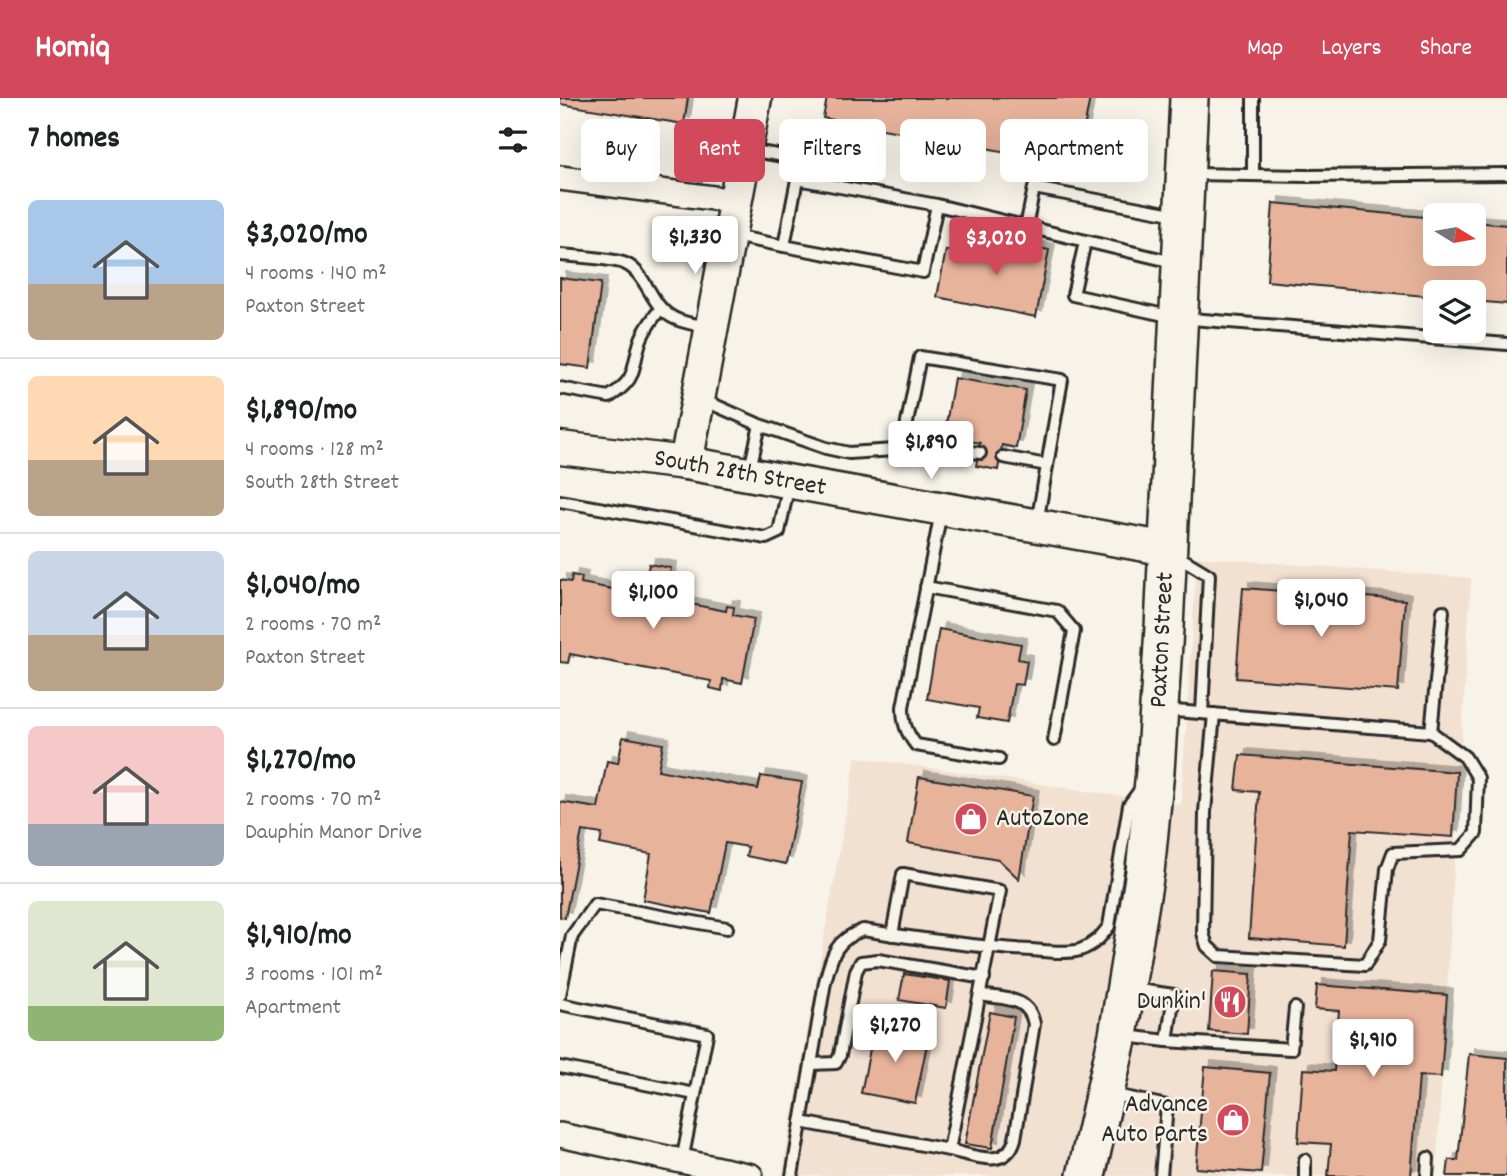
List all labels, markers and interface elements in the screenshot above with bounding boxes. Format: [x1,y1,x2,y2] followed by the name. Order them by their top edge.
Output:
[35,26,110,73] text: Homiq
[1247,32,1283,66] text: Map
[1321,32,1382,66] text: Layers
[1420,32,1472,66] text: Share
[28,119,120,162] text: 7 homes
[581,119,660,182] chip: Buy
[674,119,765,182] chip: Rent
[779,119,886,182] chip: Filters
[900,119,986,182] chip: New
[1000,119,1148,182] chip: Apartment
[494,121,532,159] icon: filters
[1423,203,1486,266] north arrow
[1423,203,1486,343] map controls
[245,215,368,258] text: $3,020/mo
[638,216,752,276] pin: $1,330
[939,218,1053,277] pin: $3,020
[668,222,722,255] text: $1,330
[965,223,1027,256] text: $3,020
[84,228,168,312] icon: home
[245,258,387,291] text: 4 rooms · 140 m²
[1423,280,1486,343] button: layers
[245,291,365,324] text: Paxton Street
[245,391,357,434] text: $1,890/mo
[84,404,168,488] icon: home
[874,422,988,481] pin: $1,890
[904,427,958,460] text: $1,890
[245,434,384,467] text: 4 rooms · 128 m²
[651,441,829,507] street label: South 28th Street
[245,467,399,500] text: South 28th Street
[245,566,360,609] text: $1,040/mo
[1141,571,1185,709] street label: Paxton Street
[596,572,710,631] pin: $1,100
[627,577,679,610] text: $1,100
[84,579,168,663] icon: home
[1264,580,1378,639] pin: $1,040
[1293,585,1349,618] text: $1,040
[245,609,381,642] text: 2 rooms · 70 m²
[245,642,365,675] text: Paxton Street
[245,741,356,784] text: $1,270/mo
[84,754,168,838] icon: home
[245,784,381,817] text: 2 rooms · 70 m²
[952,800,990,838] shop icon: AutoZone
[996,801,1089,838] place label: AutoZone
[245,817,422,850] text: Dauphin Manor Drive
[245,916,352,959] text: $1,910/mo
[84,929,168,1013] icon: home
[245,959,383,992] text: 3 rooms · 101 m²
[1211,983,1249,1021] restaurant icon: Dunkin'
[1137,984,1206,1021] place label: Dunkin'
[245,992,341,1025] text: Apartment
[838,1004,952,1064] pin: $1,270
[869,1010,921,1043] text: $1,270
[1316,1020,1430,1079] pin: $1,910
[1348,1025,1398,1058] text: $1,910
[1101,1087,1208,1154] place label: Advance Auto Parts
[1214,1101,1252,1139] shop icon: Advance Auto Parts

